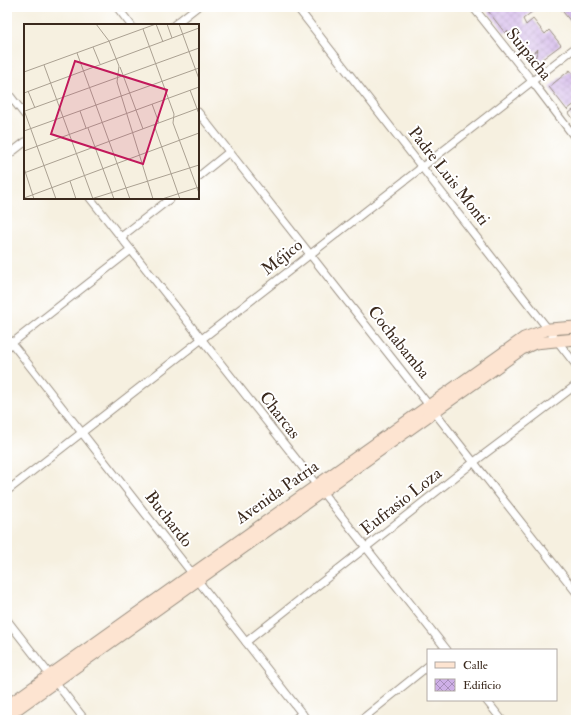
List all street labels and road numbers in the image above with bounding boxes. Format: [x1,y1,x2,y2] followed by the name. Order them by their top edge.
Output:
[501,24,557,86] street label: Suipacha
[404,122,494,230] street label: Padre Luis Monti
[257,234,307,280] street label: Méjico
[363,302,435,383] street label: Cochabamba
[255,387,305,443] street label: Charcas
[231,455,323,529] street label: Avenida Patria
[356,462,447,539] street label: Eufrasio Loza
[141,487,197,551] street label: Buchardo

